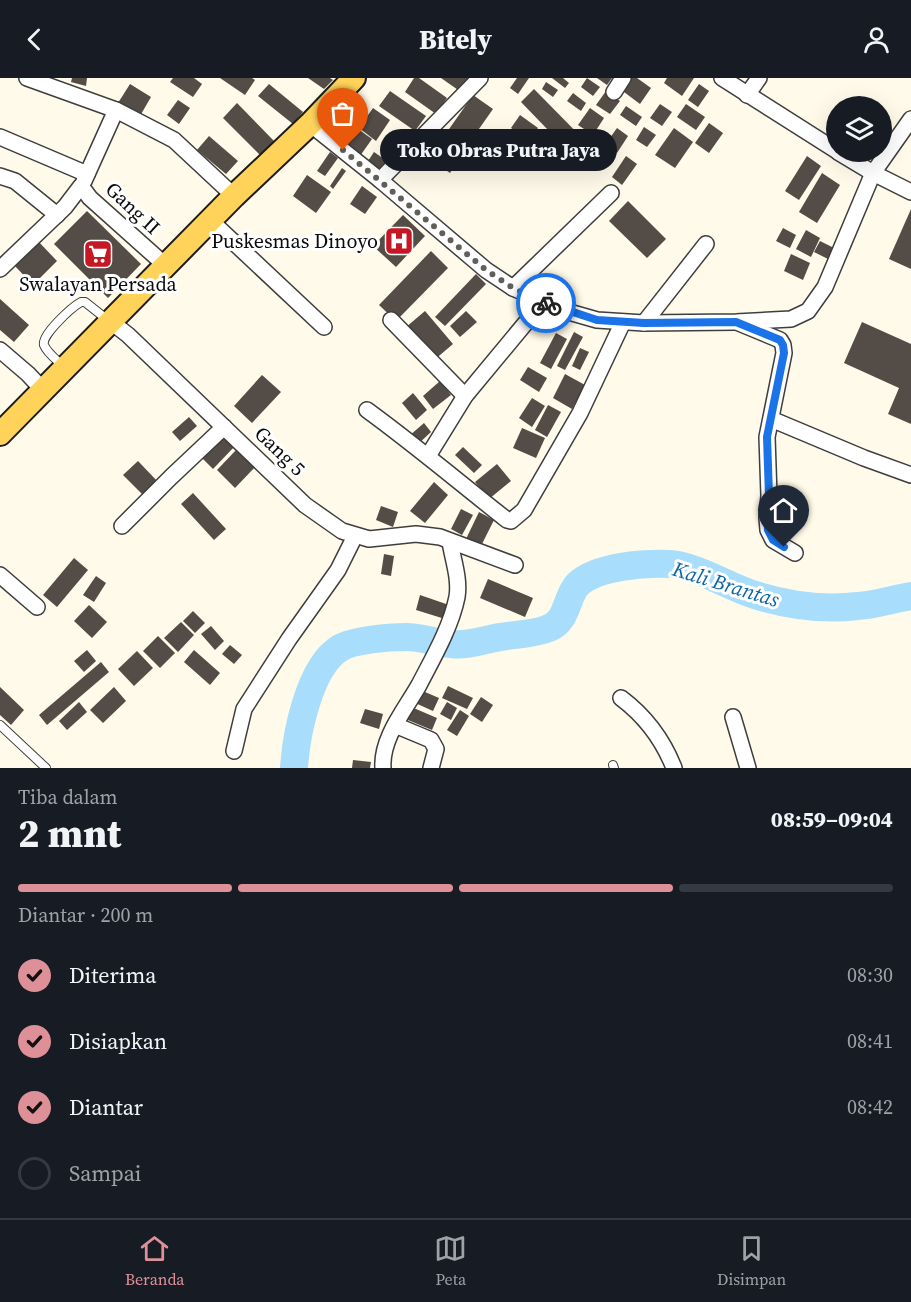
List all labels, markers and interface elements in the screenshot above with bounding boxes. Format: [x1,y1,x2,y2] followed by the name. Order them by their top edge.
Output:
[419,21,492,58] text: Bitely
[18,23,51,56] icon: back
[860,23,893,56] icon: person
[317,88,368,150] pin
[826,96,892,162] map controls
[826,96,892,162] button: layers
[326,97,359,130] icon: bag
[379,129,616,171] callout: Toko Obras Putra Jaya
[397,136,600,164] text: Toko Obras Putra Jaya
[99,175,167,241] street label: Gang II
[383,225,415,257] hospital icon: Puskesmas Dinoyo
[211,227,378,255] place label: Puskesmas Dinoyo
[82,238,114,270] supermarket icon: Swalayan Persada
[19,270,178,298] place label: Swalayan Persada
[516,273,576,333] courier
[530,287,563,320] icon: bike
[248,420,312,482] street label: Gang 5
[758,485,809,547] pin
[767,494,800,527] icon: home
[668,554,783,614] water label: Kali Brantas
[18,783,118,811] text: Tiba dalam
[771,804,893,834] text: 08:59–09:04
[18,807,121,860] text: 2 mnt
[18,901,153,929] text: Diantar · 200 m
[18,959,51,992] icon: check
[69,960,156,990] text: Diterima
[847,961,893,989] text: 08:30
[18,1025,51,1058] icon: check
[69,1026,167,1056] text: Disiapkan
[847,1027,893,1055] text: 08:41
[18,1091,51,1124] icon: check
[69,1092,143,1122] text: Diantar
[847,1093,893,1121] text: 08:42
[69,1158,141,1188] text: Sampai
[125,1232,185,1290] tab: Beranda
[434,1232,467,1290] tab: Peta
[717,1232,786,1290] tab: Disimpan

